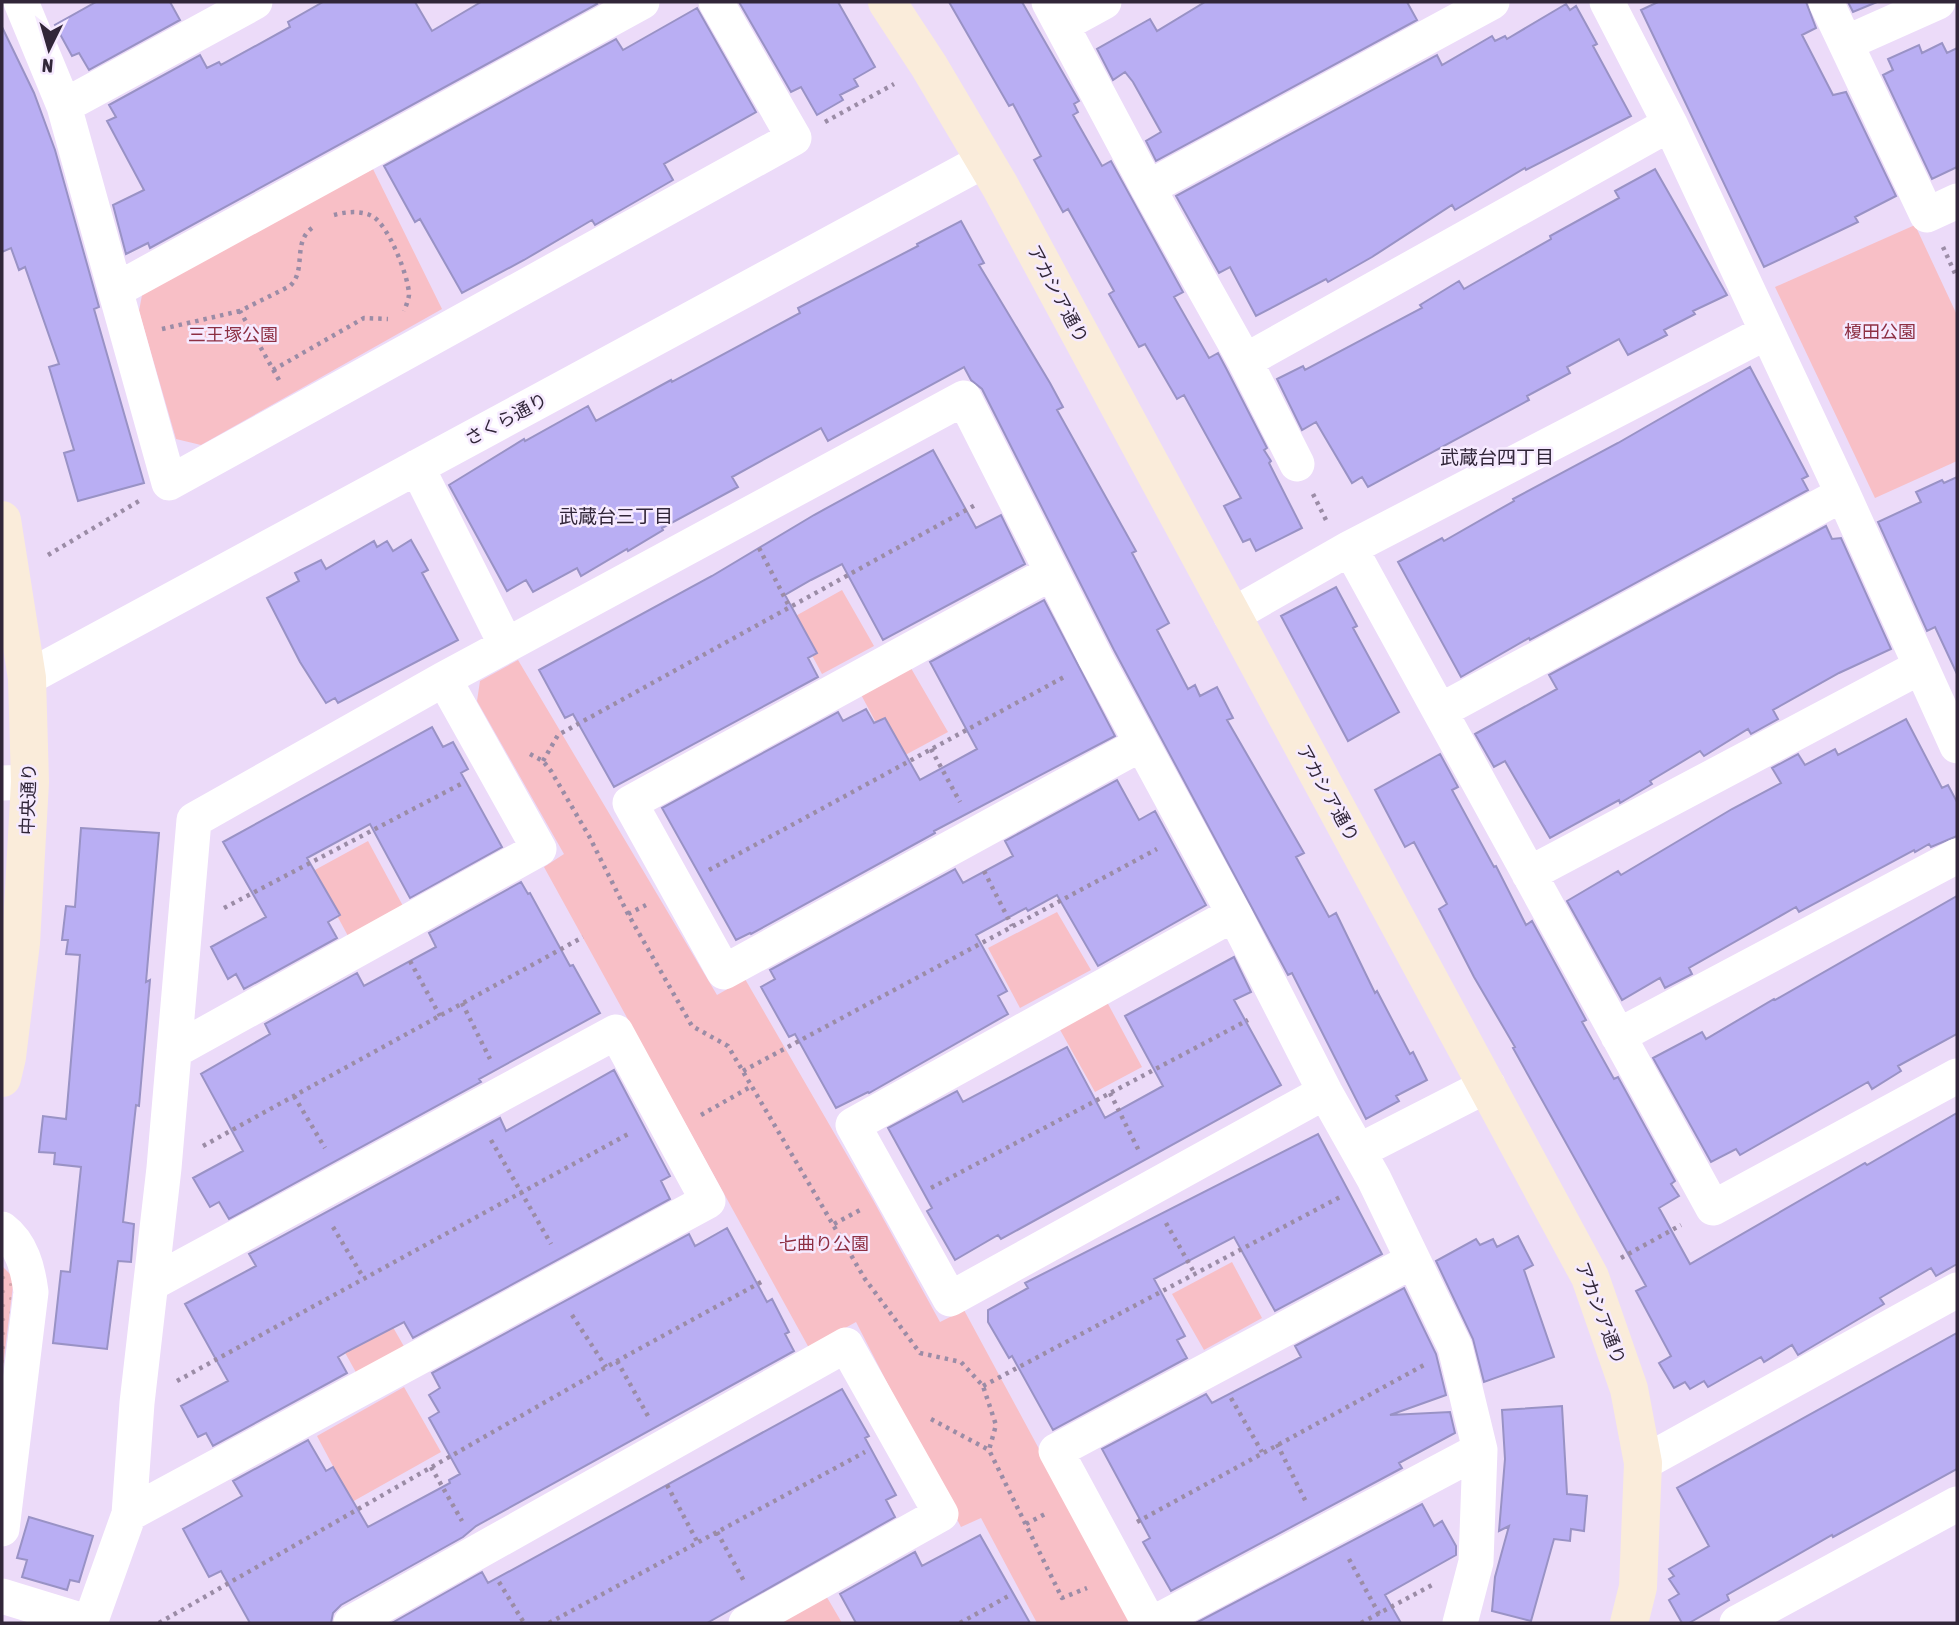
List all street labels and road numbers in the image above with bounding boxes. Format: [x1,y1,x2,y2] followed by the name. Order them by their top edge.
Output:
[1023,241,1093,347] street label: アカシア通り
[461,389,551,449] street label: さくら通り
[1293,741,1363,845] street label: アカシア通り
[16,763,40,835] street label: 中央通り
[1572,1259,1630,1367] street label: アカシア通り

